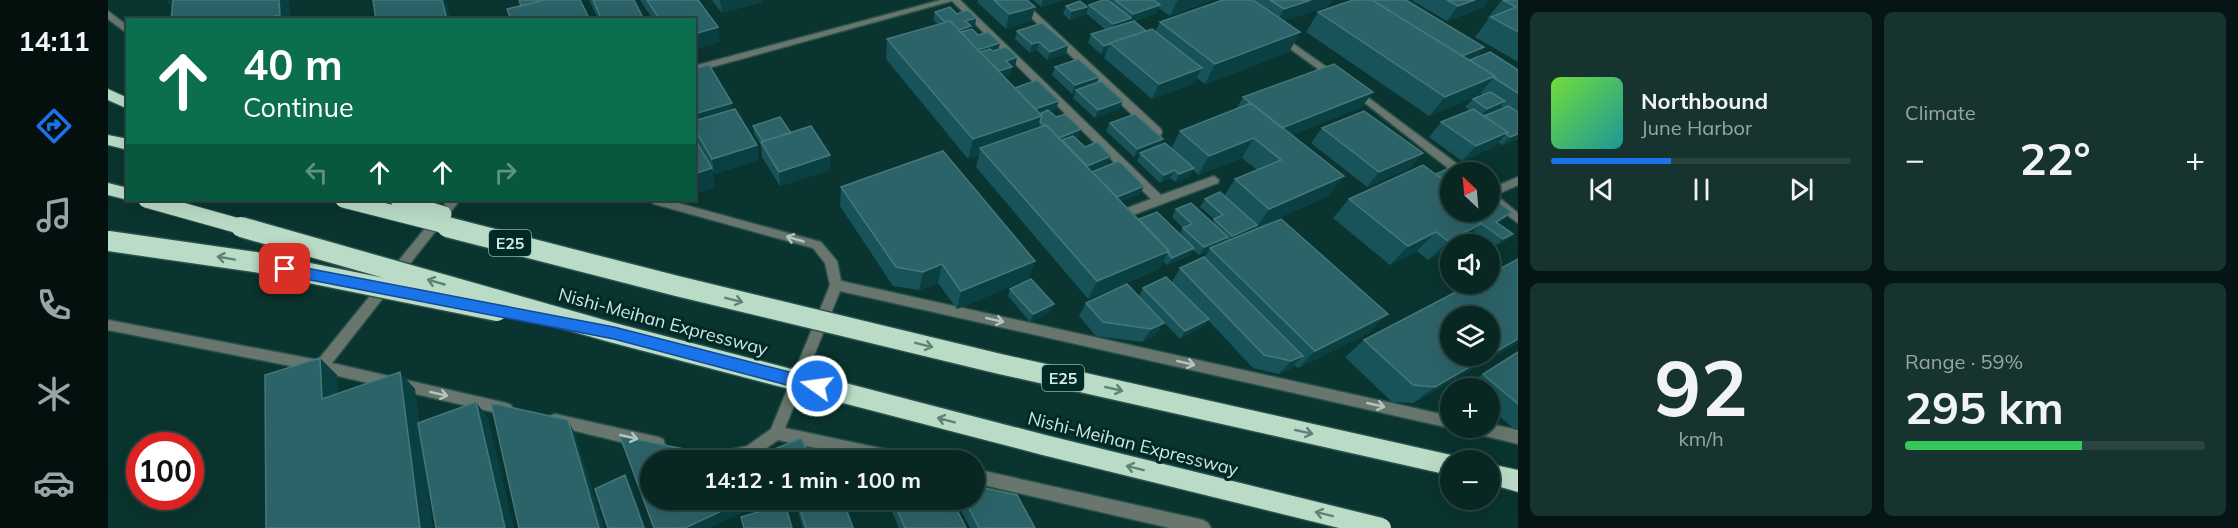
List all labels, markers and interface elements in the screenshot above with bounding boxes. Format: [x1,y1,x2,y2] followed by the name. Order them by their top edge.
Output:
[18,24,90,58] text: 14:11
[243,38,343,91] text: 40 m
[144,42,222,120] icon: ahead
[1641,87,1768,115] text: Northbound
[243,90,354,124] text: Continue
[1905,100,1976,125] text: Climate
[33,105,75,147] icon: directions
[1641,115,1752,140] text: June Harbor
[2019,130,2091,186] text: 22°
[1905,138,1925,179] text: −
[2185,138,2205,179] text: +
[300,156,333,189] icon: left
[363,156,396,189] icon: ahead
[426,156,459,189] icon: ahead
[489,156,522,189] icon: right
[1440,162,1500,222] north arrow
[1440,162,1500,510] map controls
[1585,173,1618,206] icon: previous
[1685,173,1718,206] icon: pause
[1785,173,1818,206] icon: next
[33,194,75,236] icon: music
[489,230,531,256] road number: E25
[786,233,805,245] one-way arrow
[1440,234,1500,294] button: sound
[259,243,310,294] pin
[268,252,301,285] icon: arrive
[217,253,237,264] one-way arrow
[427,276,446,287] one-way arrow
[556,282,771,361] street label: Nishi-Meihan Expressway
[33,284,75,326] icon: phone
[725,294,744,306] one-way arrow
[1440,306,1500,366] button: layers
[985,315,1004,327] one-way arrow
[1654,338,1748,436] text: 92
[914,340,933,352] one-way arrow
[1905,349,2023,374] text: Range · 59%
[785,354,849,418] position arrow
[1176,357,1195,369] one-way arrow
[1042,365,1084,391] road number: E25
[33,373,75,415] icon: climate
[1440,378,1500,438] button: +
[1905,379,2064,435] text: 295 km
[1104,384,1123,396] one-way arrow
[429,388,448,400] one-way arrow
[1366,400,1385,411] one-way arrow
[1026,406,1241,481] street label: Nishi-Meihan Expressway
[937,413,956,425] one-way arrow
[1678,426,1724,451] text: km/h
[1294,427,1313,439] one-way arrow
[126,432,204,510] speed limit sign: 100
[619,432,638,444] one-way arrow
[1440,450,1500,510] button: −
[1126,461,1145,473] one-way arrow
[33,462,75,504] icon: car
[704,466,921,494] text: 14:12 · 1 min · 100 m
[1315,508,1334,520] one-way arrow

